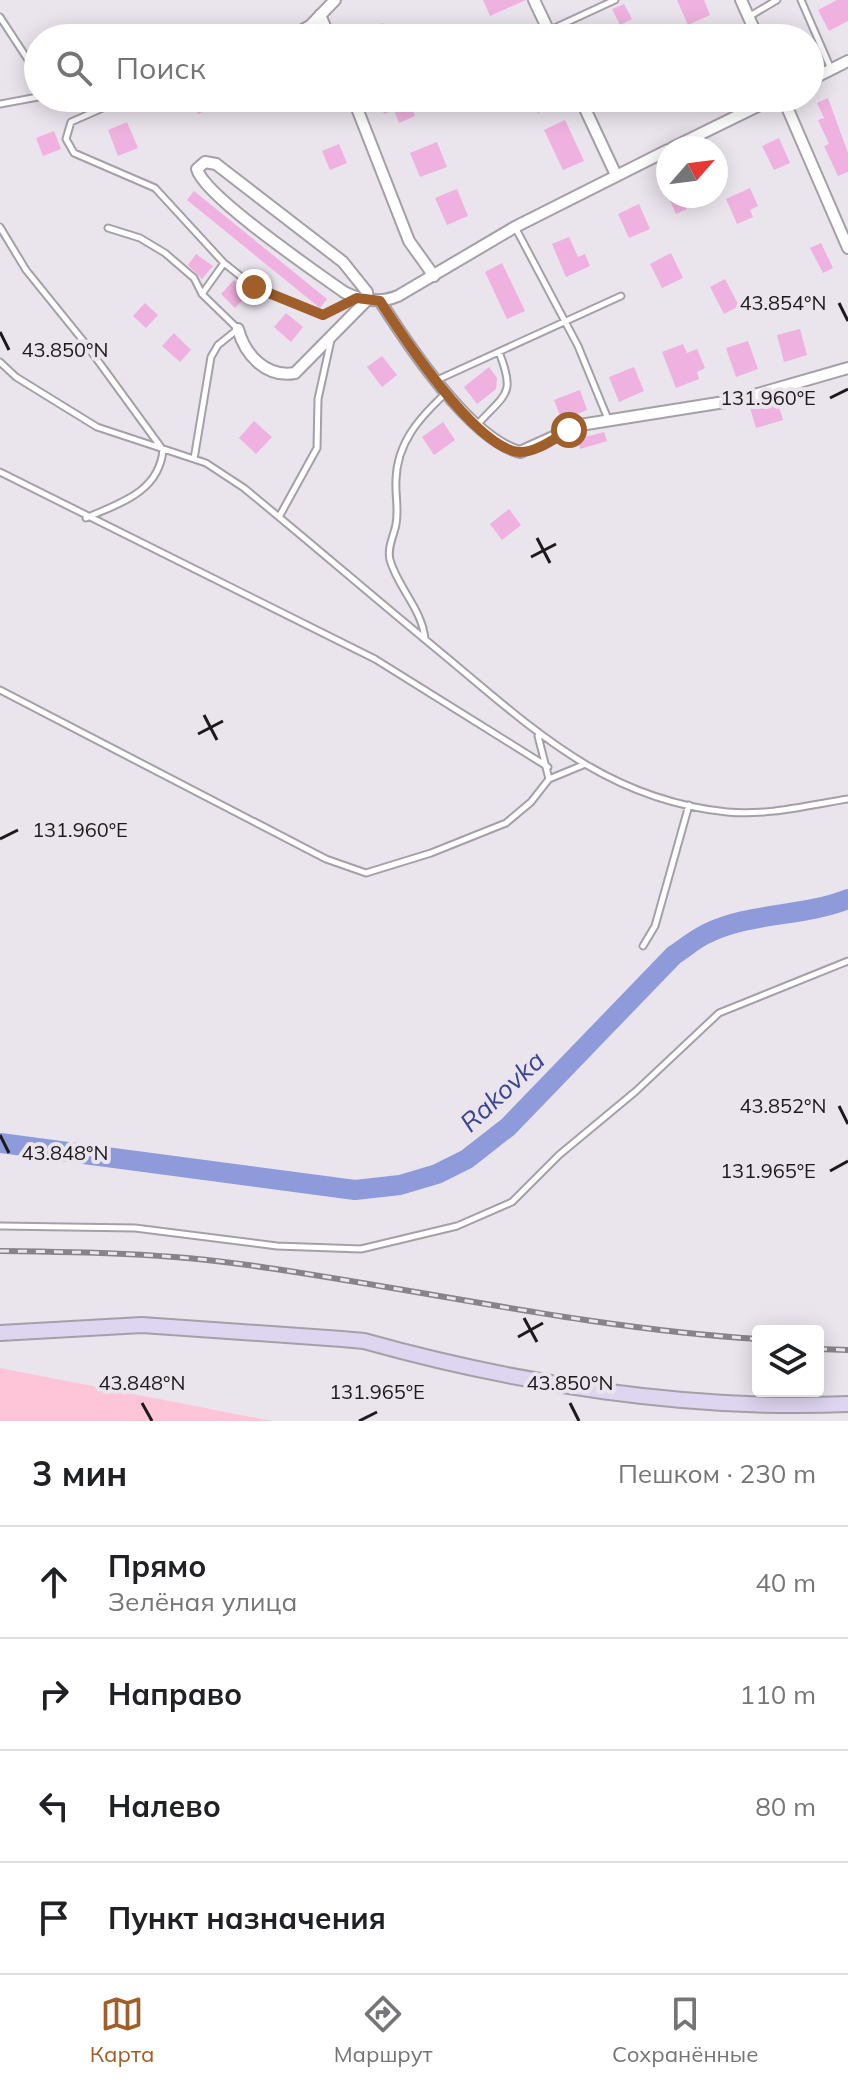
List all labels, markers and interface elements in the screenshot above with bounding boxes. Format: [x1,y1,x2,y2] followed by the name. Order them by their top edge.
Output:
[24,24,824,112] search box
[52,46,96,90] icon: search
[116,49,206,87] text: Поиск
[656,136,728,208] north arrow
[236,269,272,305] route end
[740,290,826,315] text: 43.854°N
[22,337,108,362] text: 43.850°N
[720,385,816,410] text: 131.960°E
[551,412,587,448] route start
[32,817,128,842] text: 131.960°E
[453,1043,551,1139] water label: Rakovka
[740,1093,826,1118] text: 43.852°N
[22,1140,108,1165] text: 43.848°N
[720,1158,816,1183] text: 131.965°E
[752,1325,824,1397] map controls
[752,1325,824,1397] button: layers
[99,1370,185,1395] text: 43.848°N
[527,1370,613,1395] text: 43.850°N
[329,1379,425,1404] text: 131.965°E
[32,1452,127,1495] text: 3 мин
[618,1457,816,1490] text: Пешком · 230 m
[108,1547,206,1585] text: Прямо
[32,1560,76,1604] icon: ahead
[755,1566,816,1599] text: 40 m
[108,1585,297,1618] text: Зелёная улица
[32,1672,76,1716] icon: right
[108,1675,242,1713] text: Направо
[740,1678,816,1711] text: 110 m
[32,1784,76,1828] icon: left
[108,1787,221,1825] text: Налево
[755,1790,816,1823] text: 80 m
[32,1896,76,1940] icon: arrive
[108,1899,386,1937] text: Пункт назначения
[90,1992,154,2068] tab: Карта
[334,1992,433,2068] tab: Маршрут
[612,1992,758,2068] tab: Сохранённые

